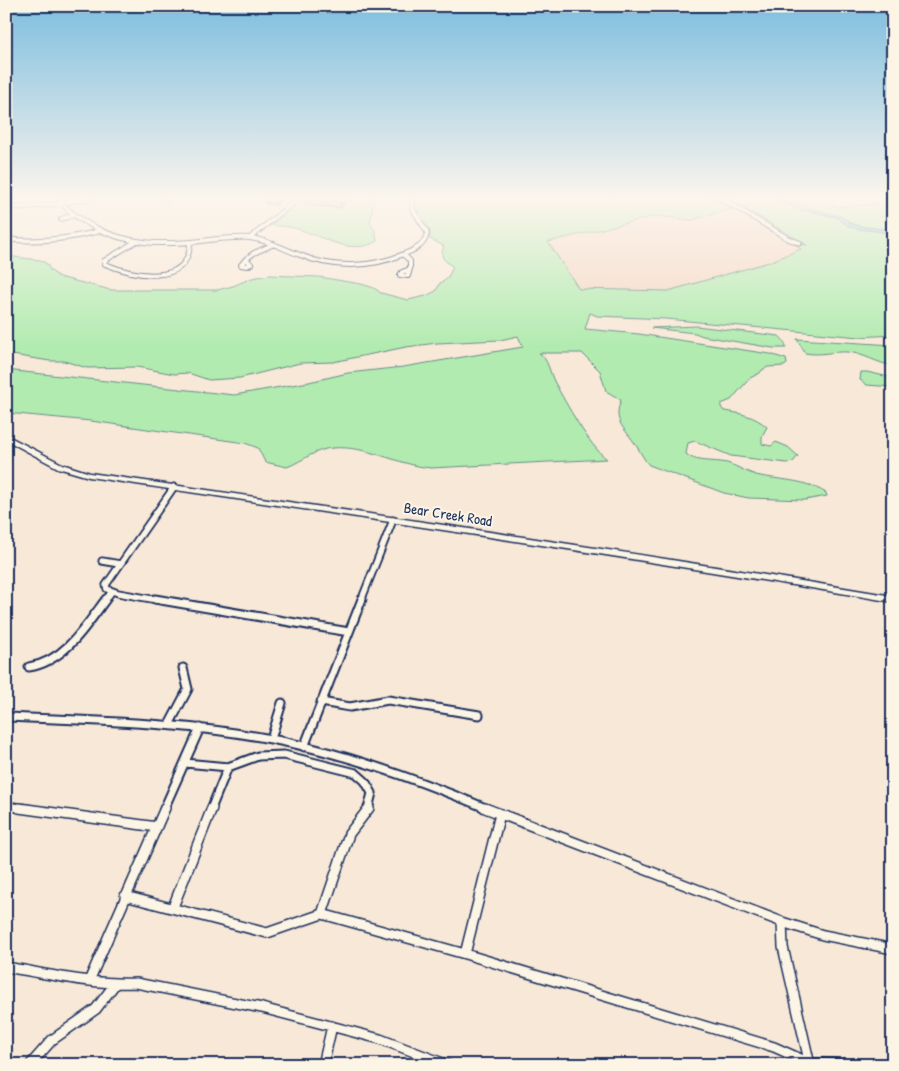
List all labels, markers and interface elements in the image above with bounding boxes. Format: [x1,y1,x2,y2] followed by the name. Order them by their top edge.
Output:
[402,497,494,531] street label: Bear Creek Road

